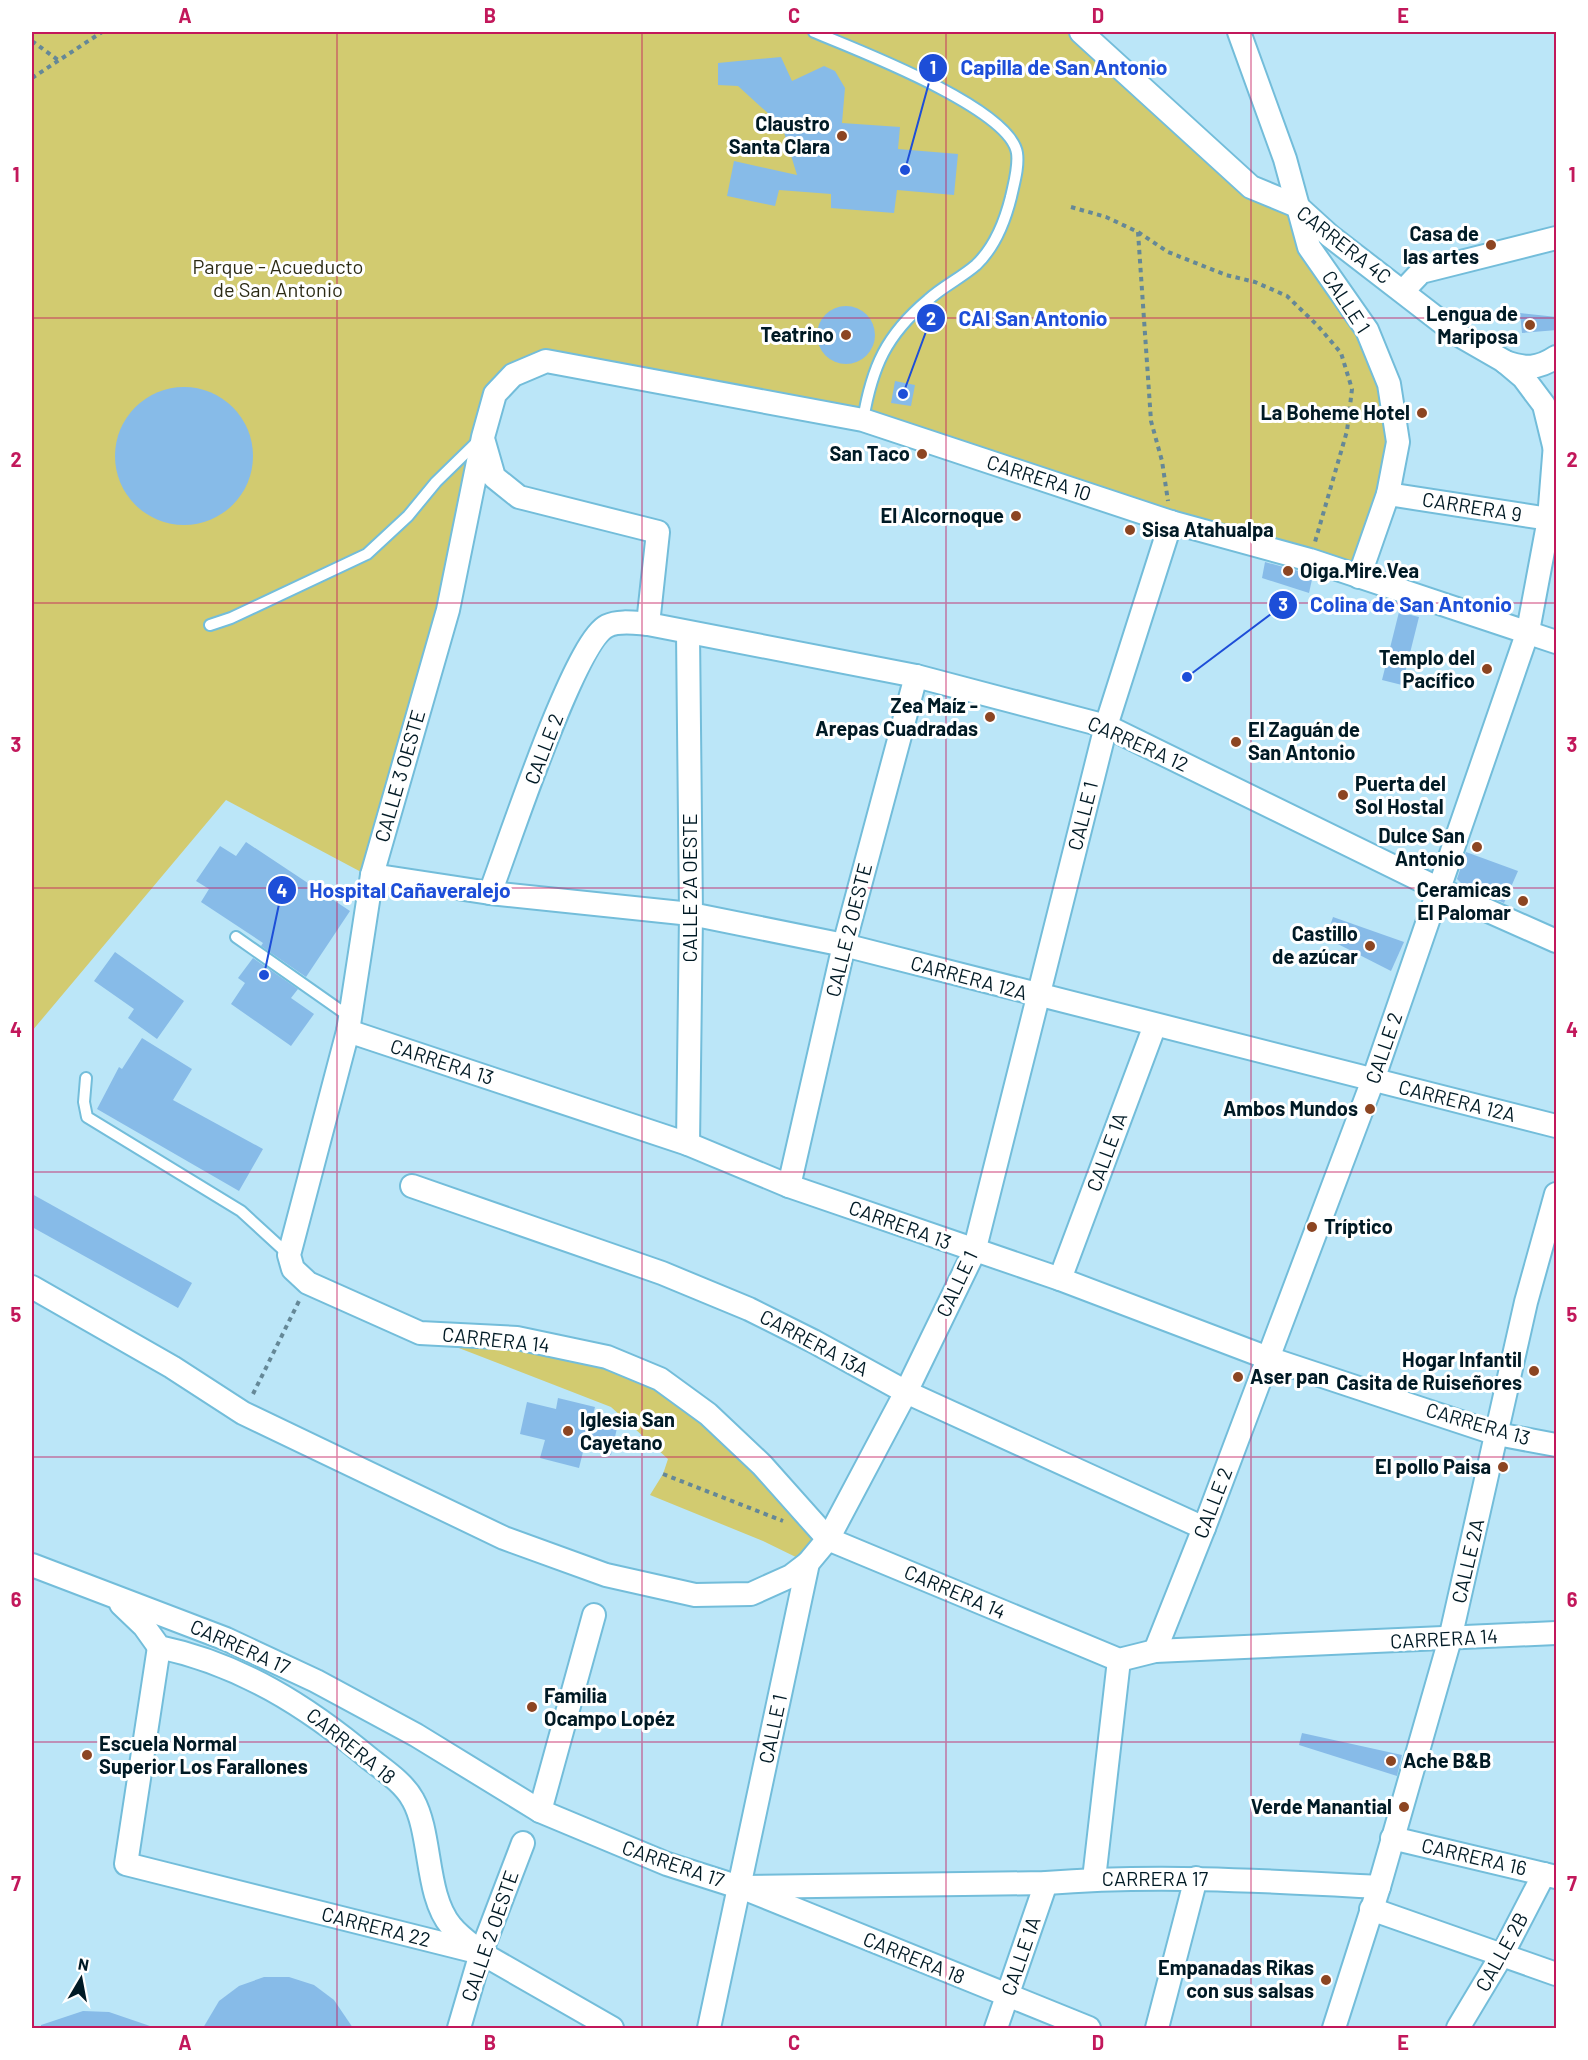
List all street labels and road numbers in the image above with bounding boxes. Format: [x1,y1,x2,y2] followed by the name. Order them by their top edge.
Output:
[1293,200,1397,288] street label: CARRERA 4C
[1318,266,1376,337] street label: CALLE 1
[984,449,1095,505] street label: CARRERA 10
[1421,486,1524,526] street label: CARRERA 9
[369,707,429,845] street label: CALLE 3 OESTE
[519,710,567,787] street label: CALLE 2
[1084,710,1192,776] street label: CARRERA 12
[1062,779,1102,853] street label: CALLE 1
[677,813,701,963] street label: CALLE 2A OESTE
[820,860,876,999] street label: CALLE 2 OESTE
[908,950,1030,1004] street label: CARRERA 12A
[1360,1009,1406,1086] street label: CALLE 2
[388,1033,497,1089] street label: CARRERA 13
[1396,1074,1518,1126] street label: CARRERA 12A
[1081,1109,1131,1194] street label: CALLE 1A
[846,1194,955,1254] street label: CARRERA 13
[930,1247,982,1320] street label: CALLE 1
[756,1303,873,1381] street label: CARRERA 13A
[441,1321,551,1357] street label: CARRERA 14
[1423,1397,1533,1449] street label: CARRERA 13
[1188,1464,1236,1541] street label: CALLE 2
[1446,1516,1488,1605] street label: CALLE 2A
[901,1559,1010,1623] street label: CARRERA 14
[187,1613,294,1679] street label: CARRERA 17
[1389,1623,1498,1653] street label: CARRERA 14
[753,1692,791,1766] street label: CALLE 1
[302,1702,401,1788] street label: CARRERA 18
[1419,1832,1529,1880] street label: CARRERA 16
[619,1834,728,1892] street label: CARRERA 17
[1102,1866,1209,1890] street label: CARRERA 17
[455,1867,523,2004] street label: CALLE 2 OESTE
[319,1901,433,1951] street label: CARRERA 22
[1470,1908,1533,1995] street label: CALLE 2B
[995,1913,1045,1998] street label: CALLE 1A
[860,1926,969,1988] street label: CARRERA 18

